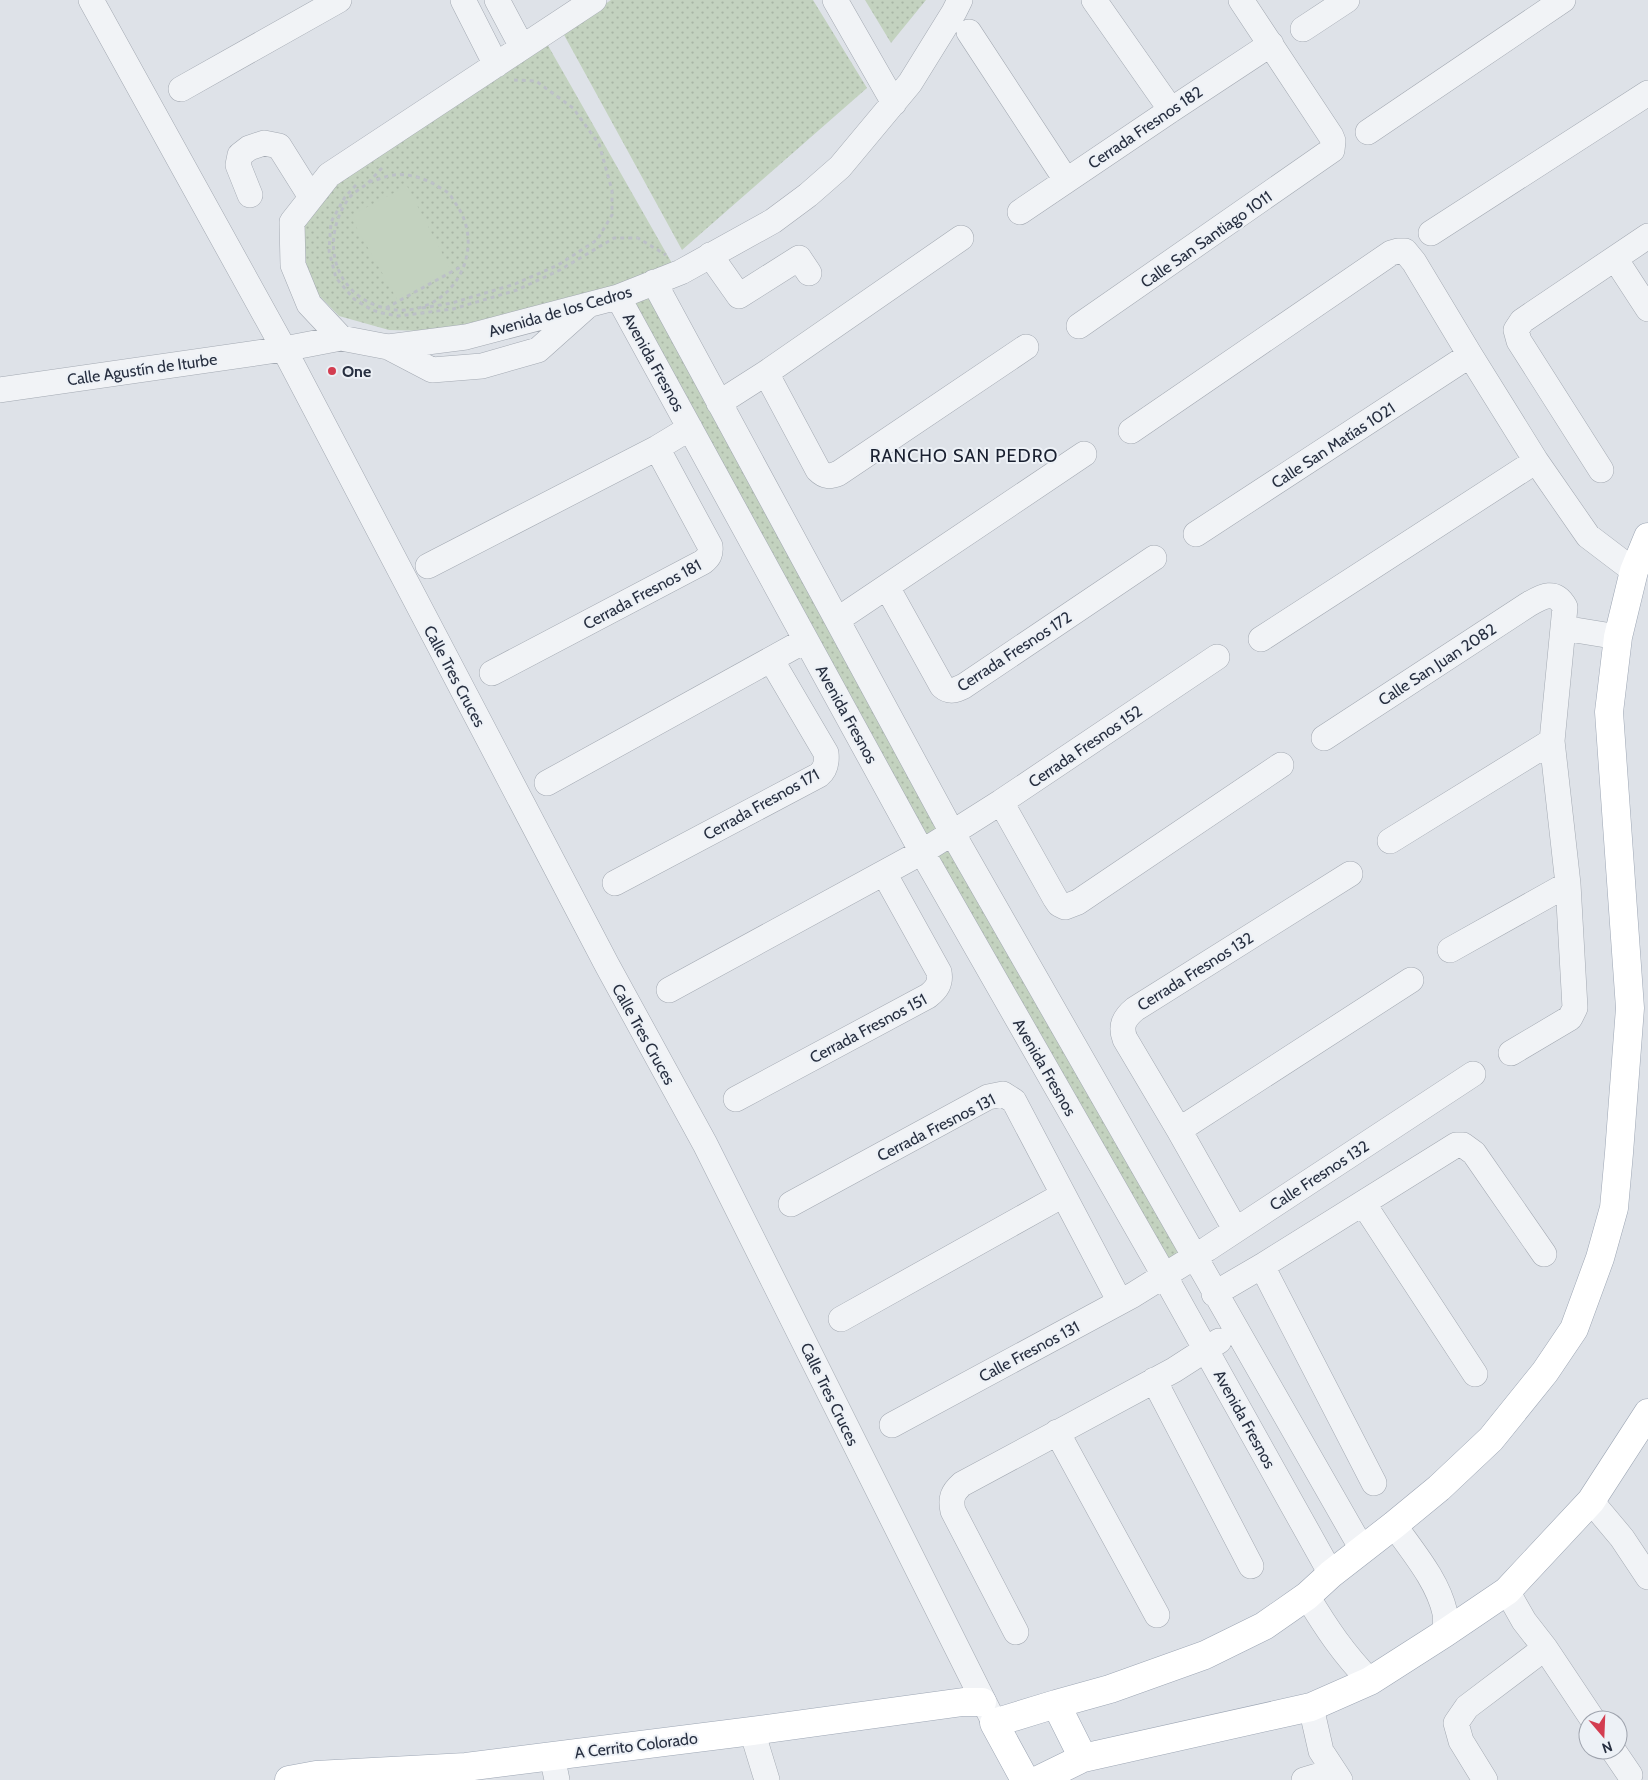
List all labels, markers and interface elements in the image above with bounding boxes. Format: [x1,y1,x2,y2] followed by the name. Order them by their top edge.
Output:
[1084,82,1206,173] street label: Cerrada Fresnos 182
[1137,187,1276,292] street label: Calle San Santiago 1011
[486,282,634,341] street label: Avenida de los Cedros
[619,310,689,415] street label: Avenida Fresnos
[66,350,218,389] street label: Calle Agustín de Iturbe
[342,362,371,381] place label: One
[326,365,338,377] marker: One
[1268,398,1399,492] street label: Calle San Matías 1021
[870,445,1058,467] district label: RANCHO SAN PEDRO
[580,555,705,634] street label: Cerrada Fresnos 181
[953,607,1075,695] street label: Cerrada Fresnos 172
[1375,619,1500,710] street label: Calle San Juan 2082
[420,622,489,731] street label: Calle Tres Cruces
[812,662,882,767] street label: Avenida Fresnos
[1025,701,1146,792] street label: Cerrada Fresnos 152
[700,765,822,844] street label: Cerrada Fresnos 171
[1134,928,1257,1015] street label: Cerrada Fresnos 132
[608,981,679,1088] street label: Calle Tres Cruces
[806,990,930,1067] street label: Cerrada Fresnos 151
[1009,1015,1080,1120] street label: Avenida Fresnos
[874,1089,998,1165] street label: Cerrada Fresnos 131
[1266,1136,1372,1215] street label: Calle Fresnos 132
[976,1317,1083,1386] street label: Calle Fresnos 131
[796,1340,863,1449] street label: Calle Tres Cruces
[1210,1367,1280,1472] street label: Avenida Fresnos
[1578,1710,1628,1760] north arrow
[573,1729,699,1762] street label: A Cerrito Colorado
[1600,1737,1615,1757] text: N

